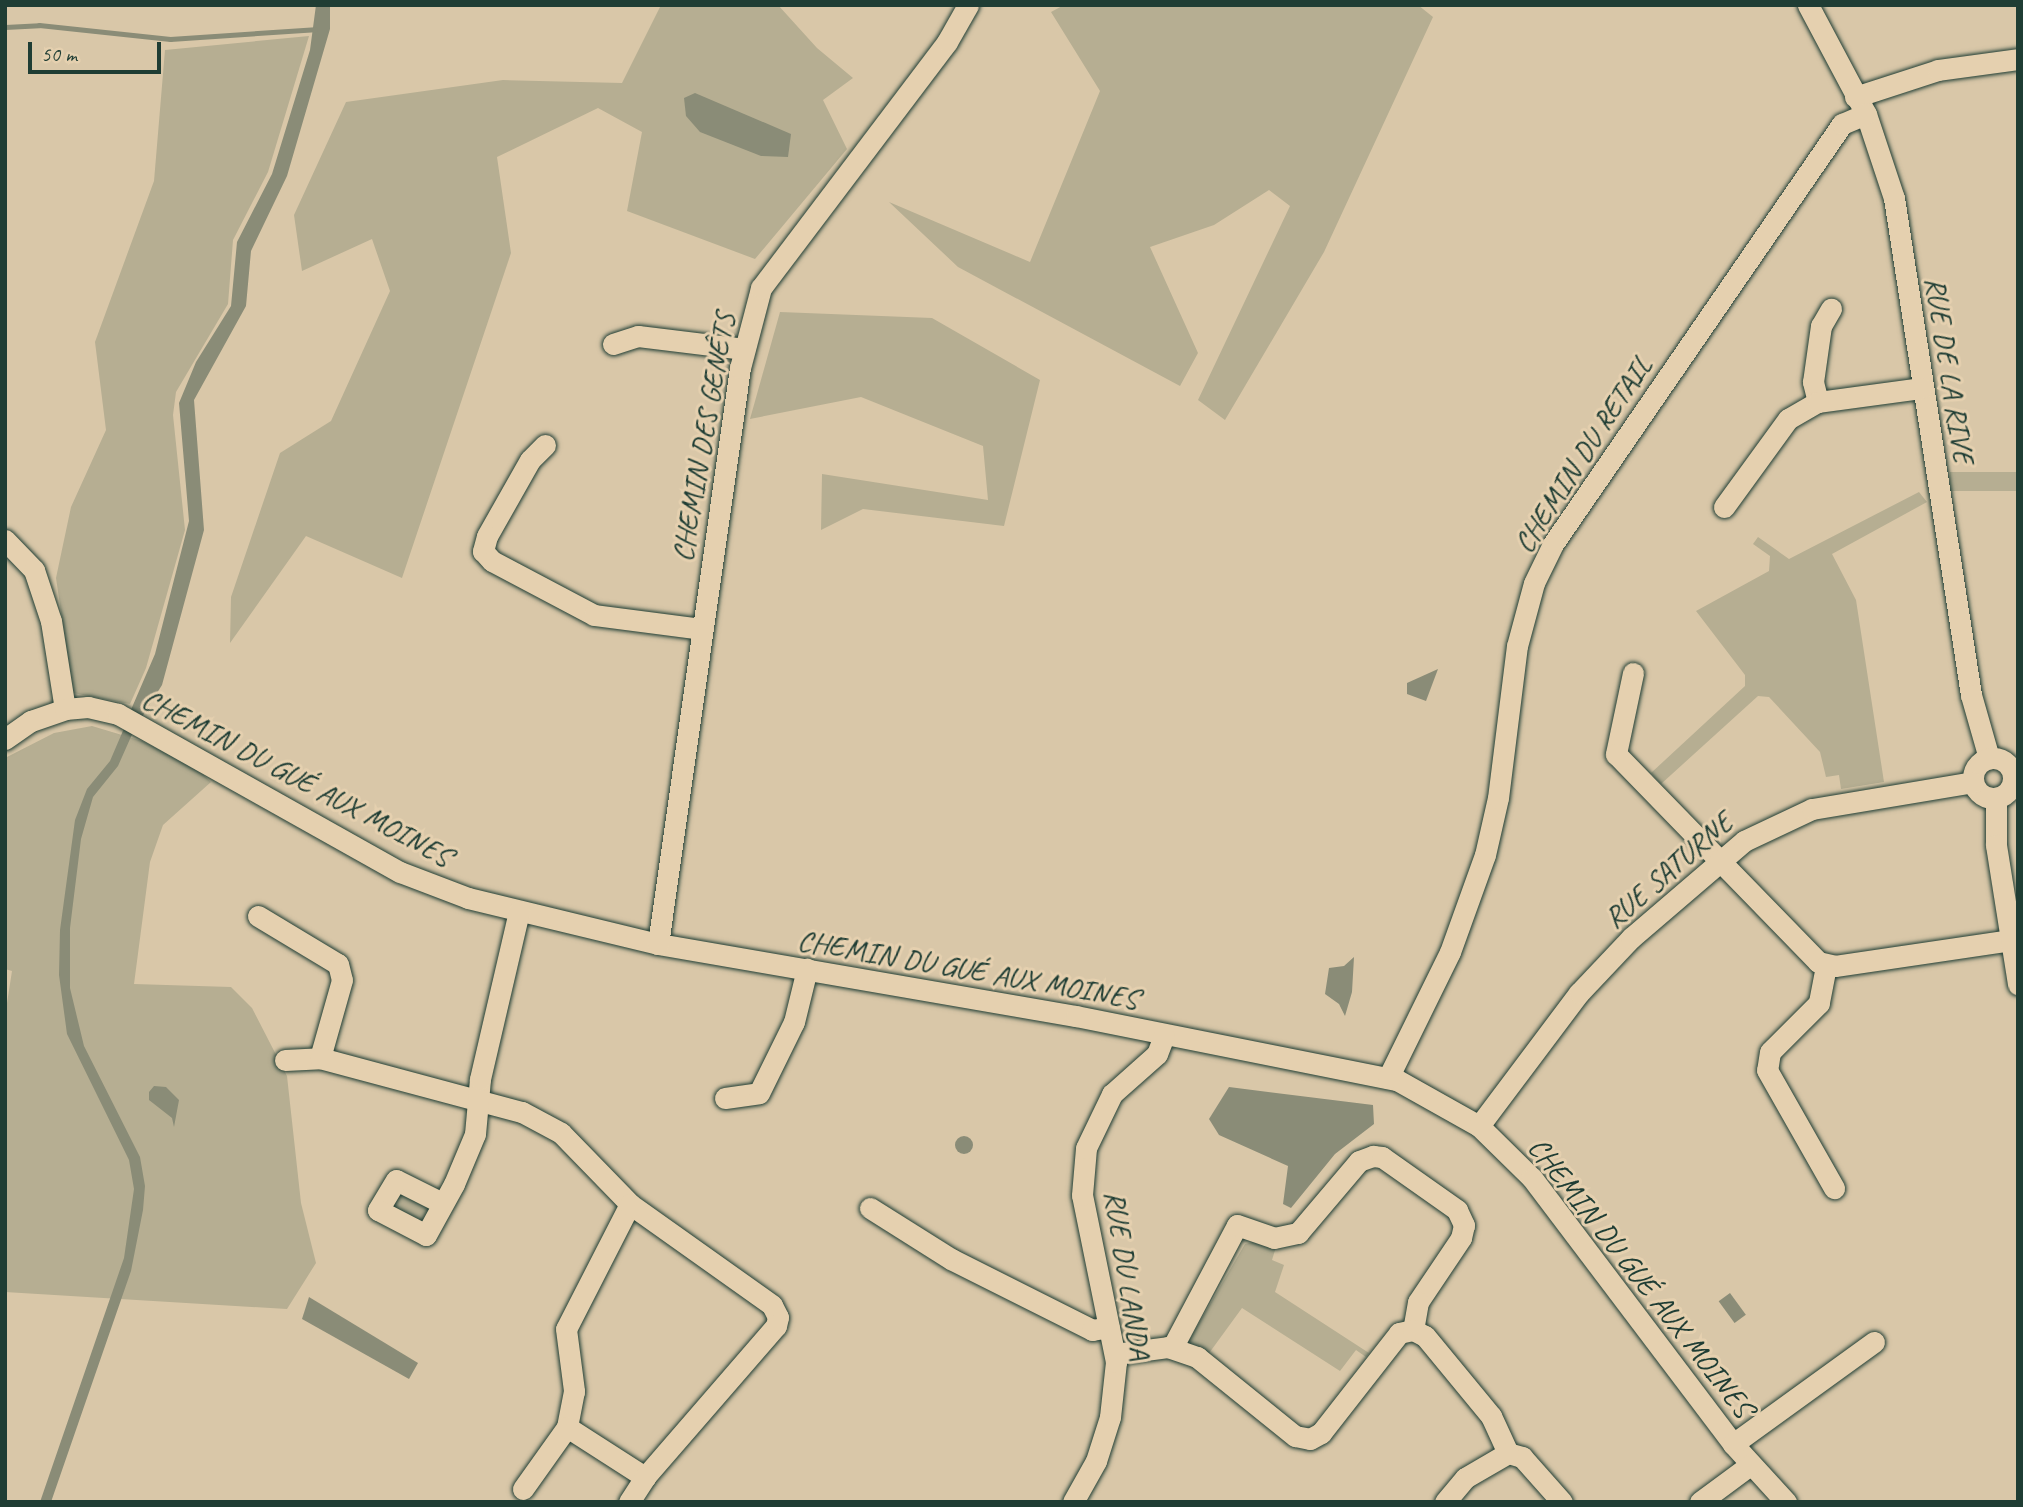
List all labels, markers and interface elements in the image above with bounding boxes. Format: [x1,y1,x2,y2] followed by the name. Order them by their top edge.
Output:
[32,28,164,72] scale bar
[41,41,77,67] text: 50 m
[1918,275,1982,465] street label: RUE DE LA RIVE
[663,310,743,564] street label: CHEMIN DES GENÊTS
[1505,348,1659,560] street label: CHEMIN DU RETAIL
[136,680,458,874] street label: CHEMIN DU GUÉ AUX MOINES
[1596,804,1740,936] street label: RUE SATURNE
[795,921,1141,1017] street label: CHEMIN DU GUÉ AUX MOINES
[1521,1130,1761,1424] street label: CHEMIN DU GUÉ AUX MOINES
[1097,1189,1159,1361] street label: RUE DU LANDA

